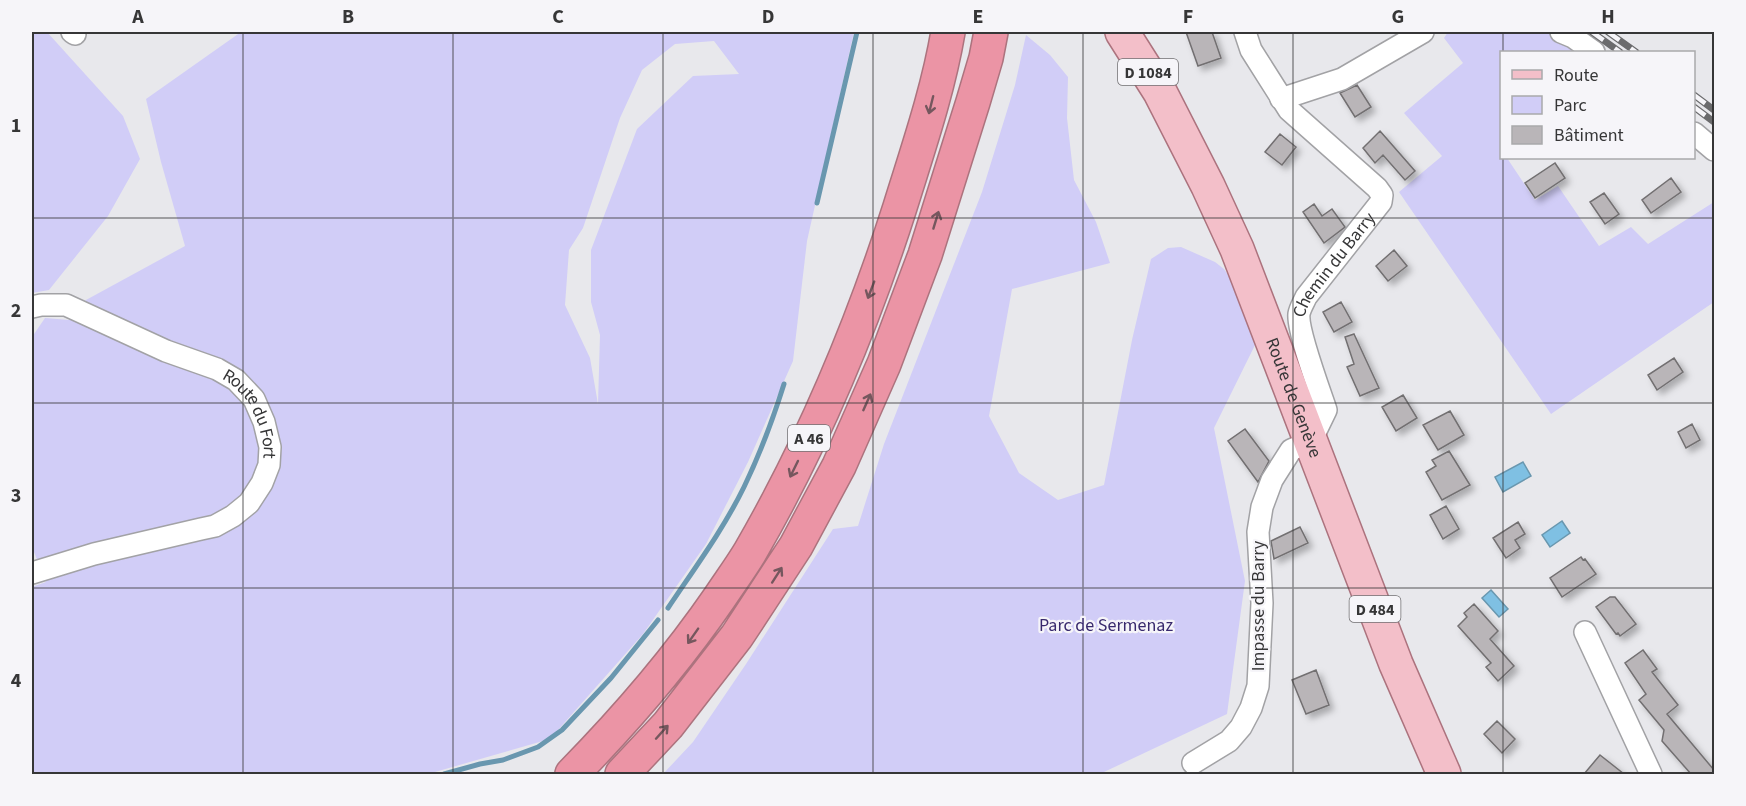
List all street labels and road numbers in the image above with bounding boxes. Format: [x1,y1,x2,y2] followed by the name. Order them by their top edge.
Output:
[1118,59,1178,85] road number: D 1084
[1287,206,1382,320] street label: Chemin du Barry
[1259,334,1328,461] street label: Route de Genève
[218,363,282,459] street label: Route du Fort
[788,425,830,451] road number: A 46
[1246,540,1271,671] street label: Impasse du Barry
[1350,596,1400,622] road number: D 484

